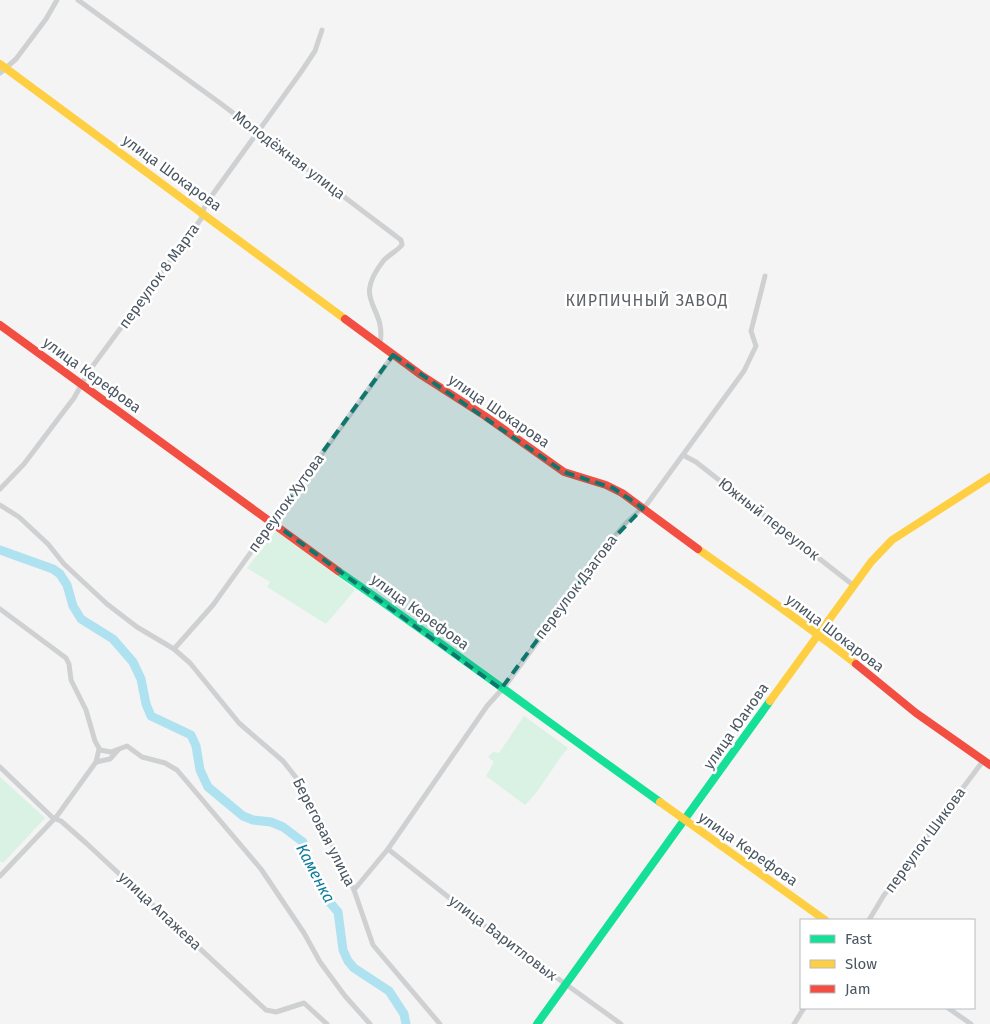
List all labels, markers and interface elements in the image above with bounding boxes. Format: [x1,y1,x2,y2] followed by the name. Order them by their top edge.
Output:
[229,107,349,203] street label: Молодёжная улица
[119,131,225,215] street label: улица Шокарова
[115,220,203,332] street label: переулок 8 Марта
[565,291,729,310] district label: КИРПИЧНЫЙ ЗАВОД
[39,333,145,417] street label: улица Керефова
[445,370,553,452] street label: улица Шокарова
[244,450,328,556] street label: переулок Хутова
[715,474,823,564] street label: Южный переулок
[531,531,621,643] street label: переулок Дзагова
[367,570,473,654] street label: улица Керефова
[782,590,888,676] street label: улица Шокарова
[700,679,772,773] street label: улица Юанова
[289,775,359,889] street label: Береговая улица
[881,784,969,896] street label: переулок Шикова
[695,808,801,890] street label: улица Керефова
[292,840,339,906] water label: Каменка
[115,868,205,954] street label: улица Апажева
[445,891,561,985] street label: улица Варитловых
[800,919,975,1009] legend
[845,930,872,948] text: Fast
[845,955,877,973] text: Slow
[845,980,871,998] text: Jam

